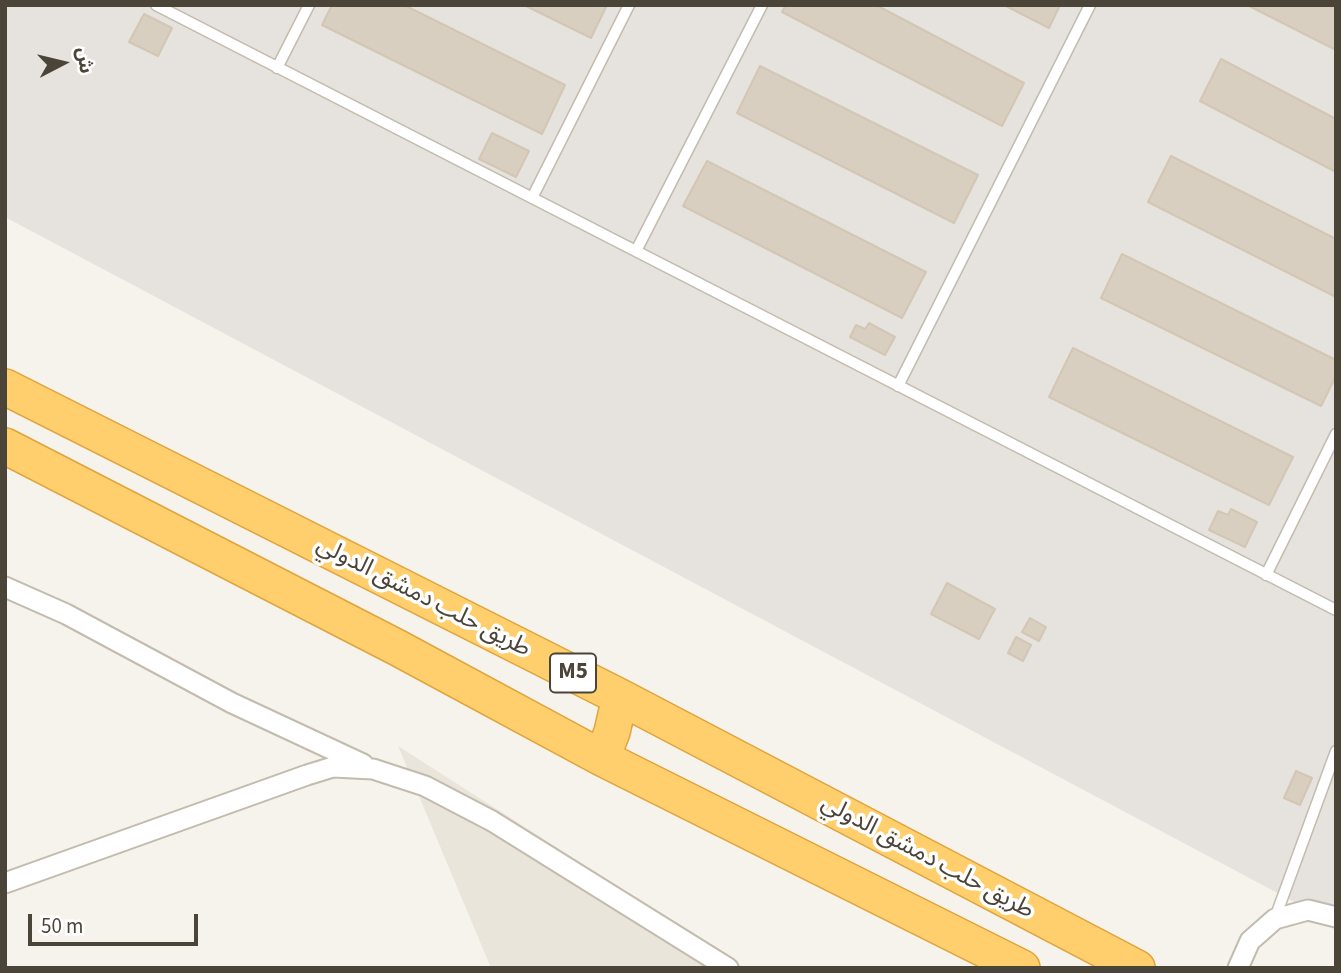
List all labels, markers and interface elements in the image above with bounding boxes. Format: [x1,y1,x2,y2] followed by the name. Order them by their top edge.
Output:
[28,28,98,98] north arrow
[69,46,99,75] text: ش
[311,531,535,665] street label: طريق حلب دمشق الدولي
[550,653,596,692] road number: M5
[816,790,1038,926] street label: طريق حلب دمشق الدولي
[32,900,201,944] scale bar
[41,911,83,941] text: 50 m

